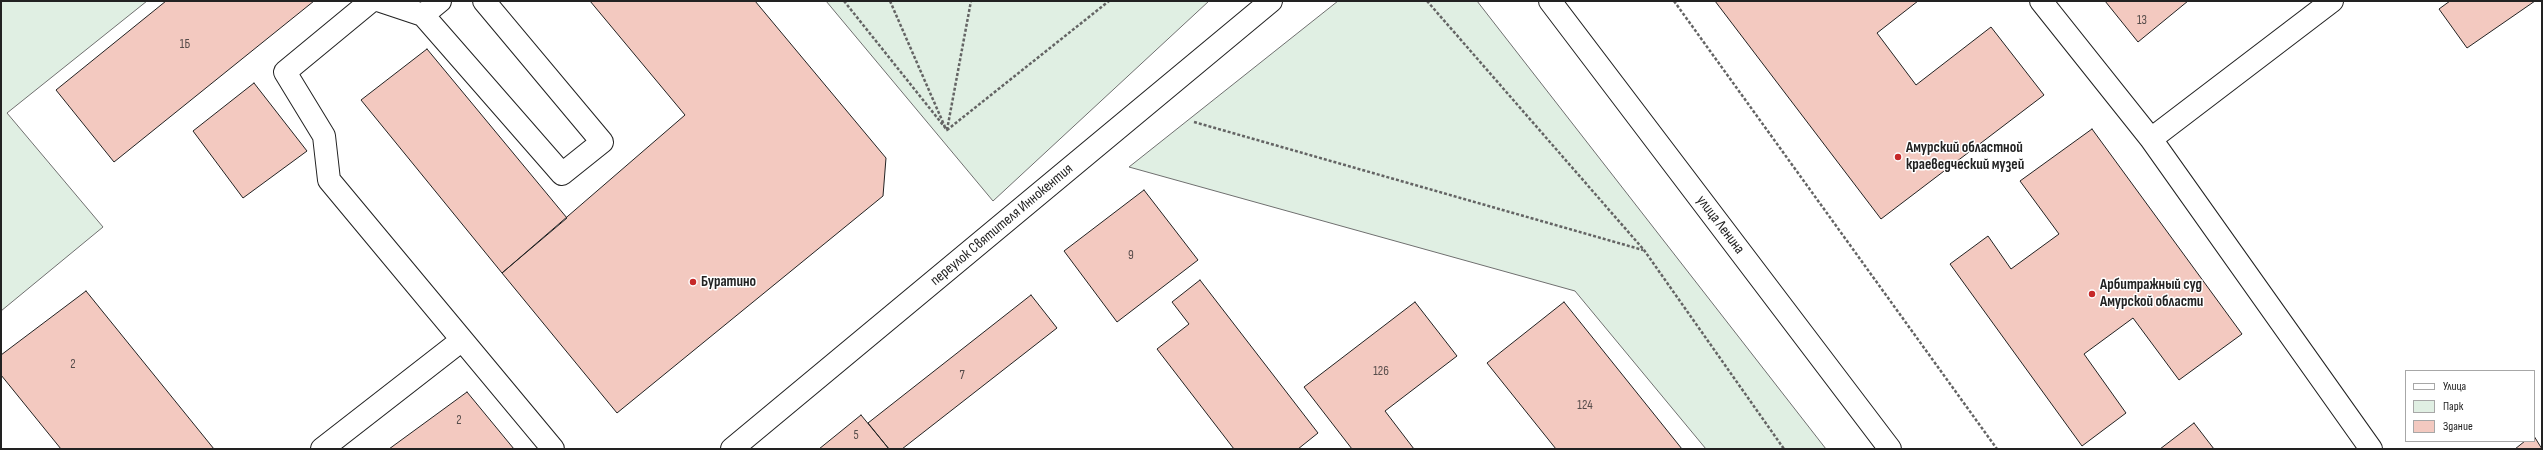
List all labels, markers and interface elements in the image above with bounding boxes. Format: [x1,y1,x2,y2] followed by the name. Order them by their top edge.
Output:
[2137,13,2147,29] house number: 13
[180,37,190,53] house number: 1Б
[1906,139,2024,174] place label: Амурский областной краеведческий музей
[1893,152,1903,162] marker: Амурский областной краеведческий музей
[927,160,1077,290] street label: переулок Святителя Иннокентия
[1692,192,1748,258] street label: улица Ленина
[1128,248,1134,264] house number: 9
[701,273,756,291] place label: Буратино
[2100,276,2203,311] place label: Арбитражный суд Амурской области
[688,277,698,287] marker: Буратино
[2087,289,2097,299] marker: Арбитражный суд Амурской области
[70,357,76,373] house number: 2
[1373,364,1389,380] house number: 126
[959,368,965,384] house number: 7
[2405,370,2535,442] legend
[2443,379,2466,394] text: Улица
[1577,398,1593,414] house number: 124
[2443,399,2463,414] text: Парк
[456,413,462,429] house number: 2
[2443,419,2473,434] text: Здание
[853,428,859,444] house number: 5

